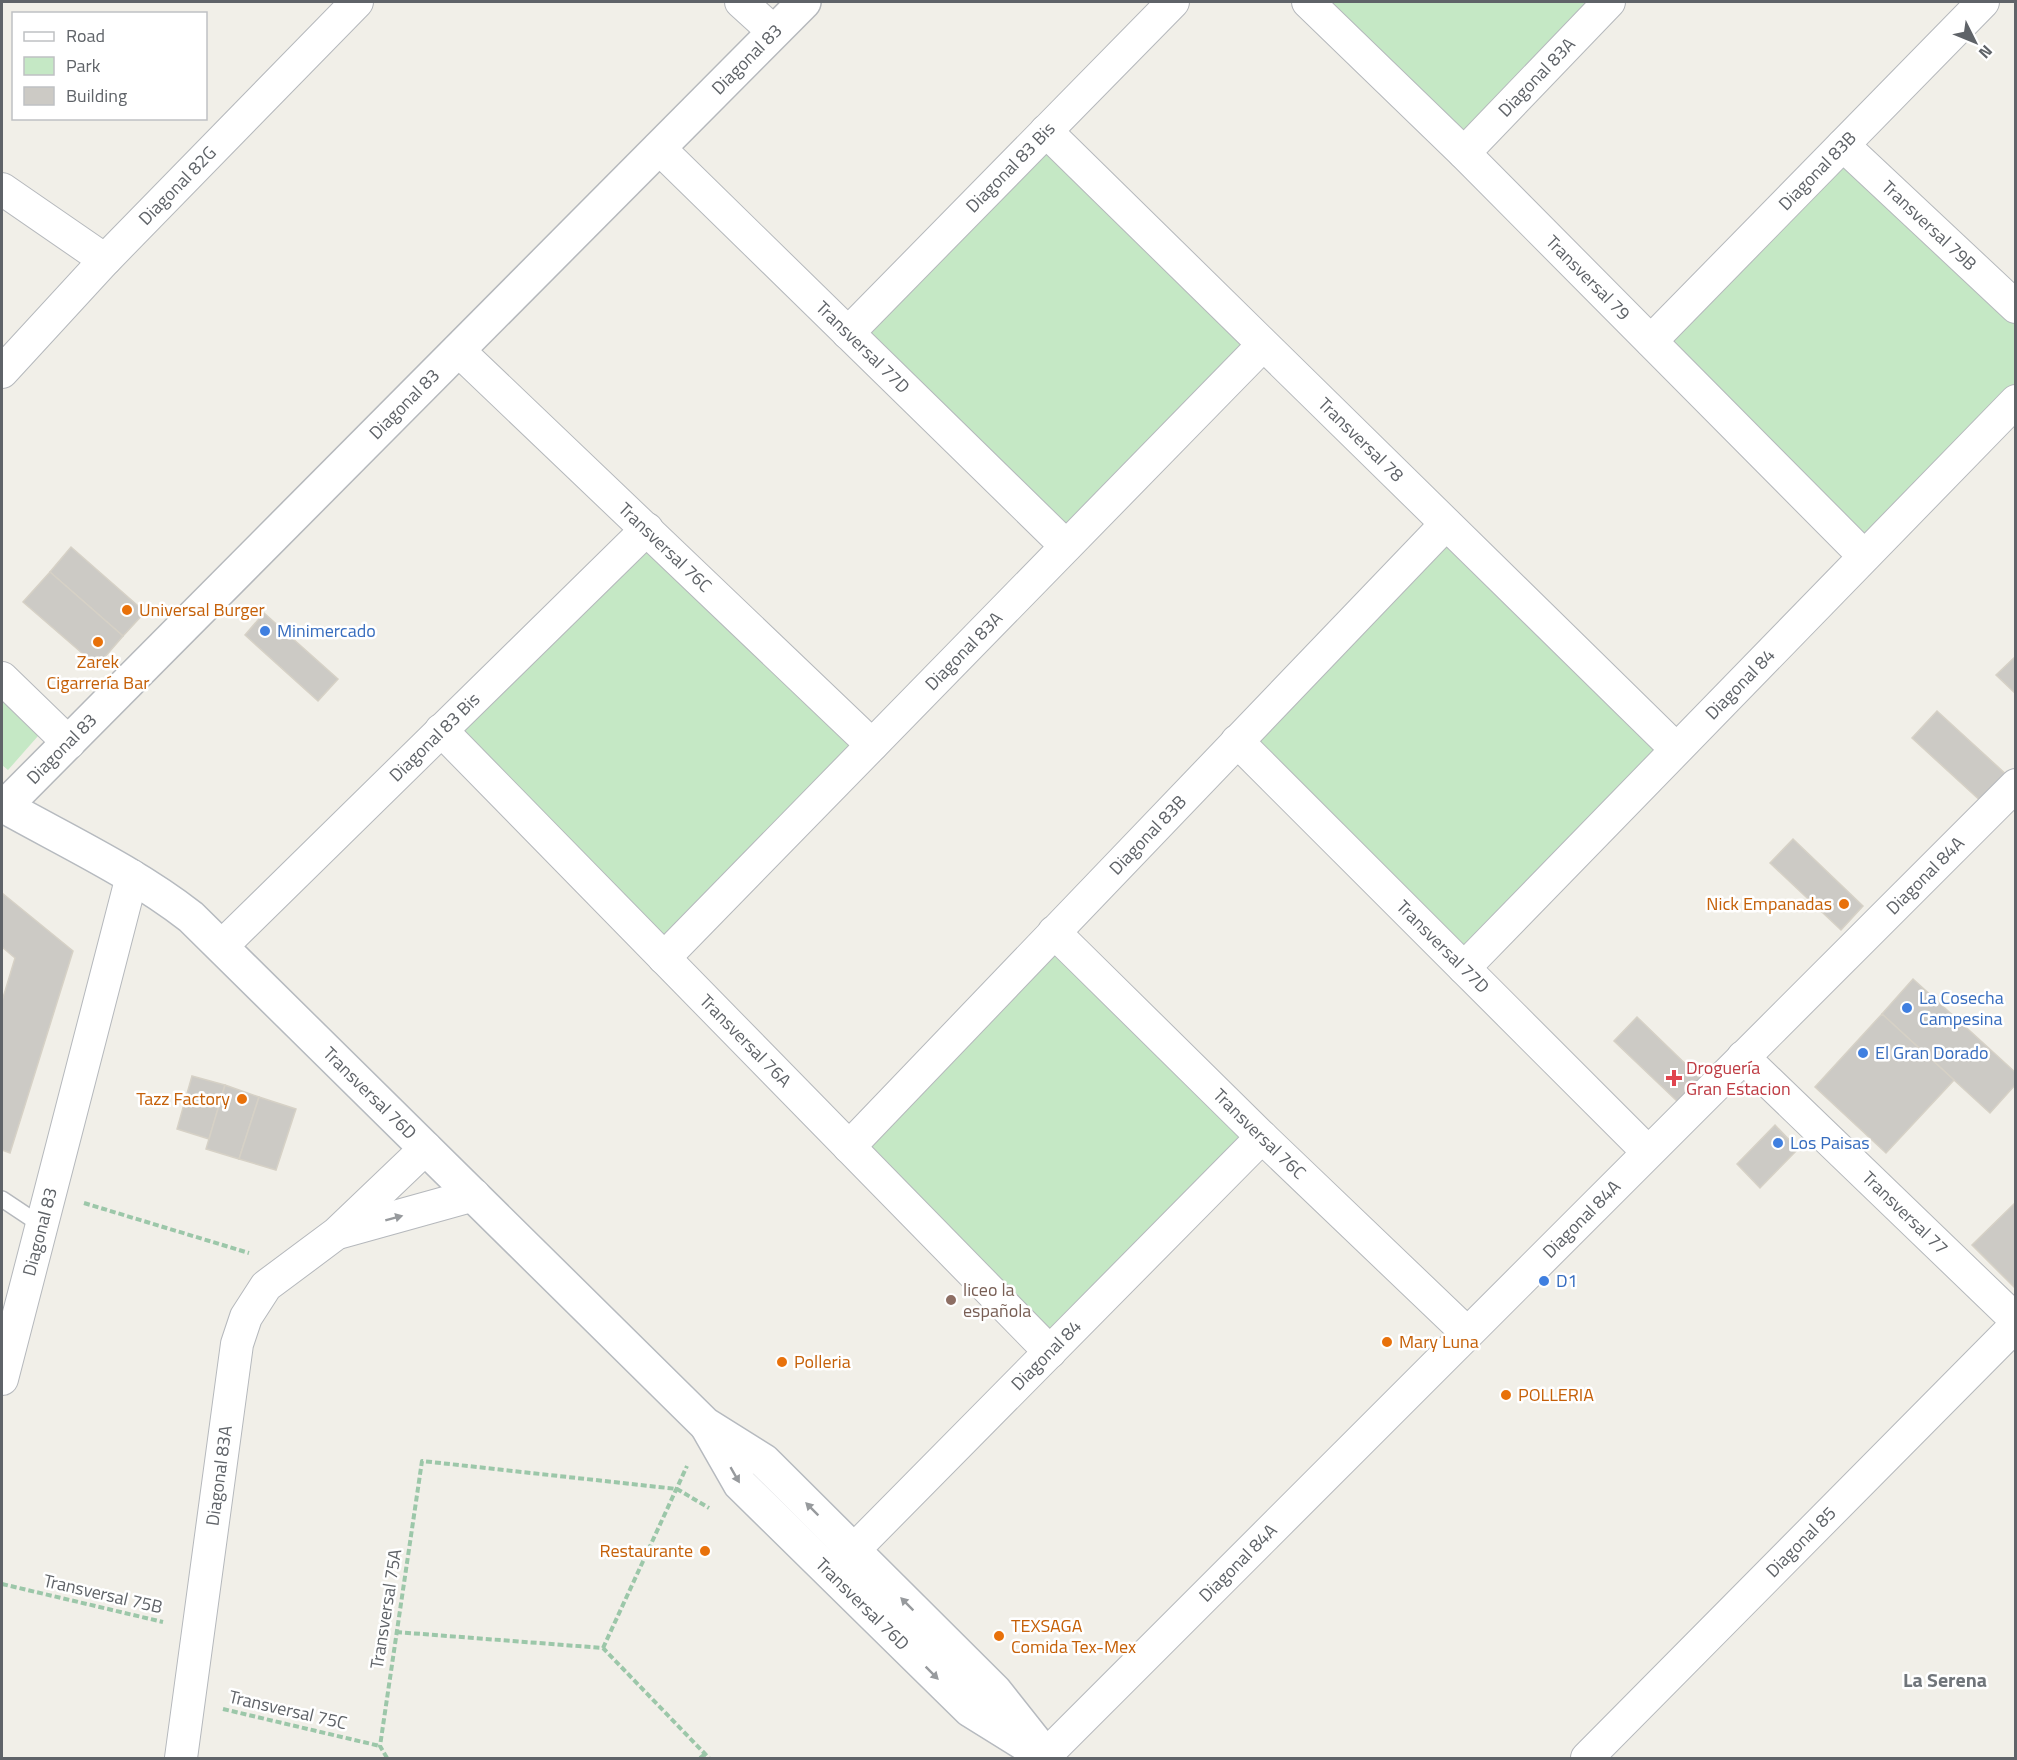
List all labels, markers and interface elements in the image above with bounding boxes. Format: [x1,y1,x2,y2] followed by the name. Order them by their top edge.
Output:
[12,12,207,120] legend
[1945,12,2005,72] north arrow
[705,17,788,101] street label: Diagonal 83
[66,22,105,49] text: Road
[1492,31,1581,123] street label: Diagonal 83A
[1973,40,1999,64] text: N
[66,52,101,79] text: Park
[66,82,127,109] text: Building
[959,116,1061,219] street label: Diagonal 83 Bis
[1772,125,1862,216] street label: Diagonal 83B
[132,140,222,231] street label: Diagonal 82G
[1876,174,1983,277] street label: Transversal 79B
[1540,229,1637,326] street label: Transversal 79
[810,294,916,399] street label: Transversal 77D
[363,362,445,445] street label: Diagonal 83
[1312,391,1410,488] street label: Transversal 78
[612,496,718,599] street label: Transversal 76C
[139,596,265,623] place label: Universal Burger
[120,603,134,617] marker: Universal Burger
[918,605,1009,696] street label: Diagonal 83A
[277,617,376,644] place label: Minimercado
[258,624,272,638] marker: Minimercado
[91,635,105,649] marker: Zarek Cigarrería Bar
[1699,642,1781,726] street label: Diagonal 84
[47,648,149,696] place label: Zarek Cigarrería Bar
[383,686,486,788] street label: Diagonal 83 Bis
[20,707,103,790] street label: Diagonal 83
[1103,789,1192,881] street label: Diagonal 83B
[1880,830,1970,921] street label: Diagonal 84A
[1706,890,1832,917] place label: Nick Empanadas
[1390,894,1496,999] street label: Transversal 77D
[1837,897,1851,911] marker: Nick Empanadas
[1919,984,2004,1032] place label: La Cosecha Campesina
[694,988,798,1093] street label: Transversal 76A
[1900,1001,1914,1015] marker: La Cosecha Campesina
[1875,1039,1988,1066] place label: El Gran Dorado
[317,1040,423,1146] street label: Transversal 76D
[1856,1046,1870,1060] marker: El Gran Dorado
[1686,1054,1791,1102] place label: Droguería Gran Estacion
[1667,1071,1681,1085] marker: Droguería Gran Estacion
[1207,1082,1312,1185] street label: Transversal 76C
[136,1085,230,1112] place label: Tazz Factory
[235,1092,249,1106] marker: Tazz Factory
[1790,1129,1870,1156] place label: Los Paisas
[1771,1136,1785,1150] marker: Los Paisas
[1856,1165,1955,1261] street label: Transversal 77
[1536,1173,1627,1264] street label: Diagonal 84A
[15,1185,64,1279] street label: Diagonal 83
[385,1213,403,1222] one-way arrow
[1556,1267,1578,1294] place label: D1
[1537,1274,1551,1288] marker: D1
[963,1276,1031,1324] place label: liceo la española
[944,1293,958,1307] marker: liceo la española
[1005,1313,1087,1397] street label: Diagonal 84
[1399,1328,1479,1355] place label: Mary Luna
[1380,1335,1394,1349] marker: Mary Luna
[794,1348,851,1375] place label: Polleria
[775,1355,789,1369] marker: Polleria
[1518,1381,1594,1408] place label: POLLERIA
[1499,1388,1513,1402] marker: POLLERIA
[199,1423,239,1527] street label: Diagonal 83A
[729,1466,739,1483] one-way arrow
[1759,1500,1842,1583] street label: Diagonal 85
[805,1503,819,1517] one-way arrow
[1192,1517,1283,1608] street label: Diagonal 84A
[599,1537,693,1564] place label: Restaurante
[698,1544,712,1558] marker: Restaurante
[363,1547,408,1671] street label: Transversal 75A
[810,1551,916,1656] street label: Transversal 76D
[41,1567,165,1620] street label: Transversal 75B
[901,1598,915,1612] one-way arrow
[1011,1612,1136,1660] place label: TEXSAGA Comida Tex-Mex
[992,1629,1006,1643] marker: TEXSAGA Comida Tex-Mex
[1903,1664,1987,1695] district label: La Serena
[924,1666,938,1680] one-way arrow
[226,1683,350,1736] street label: Transversal 75C

